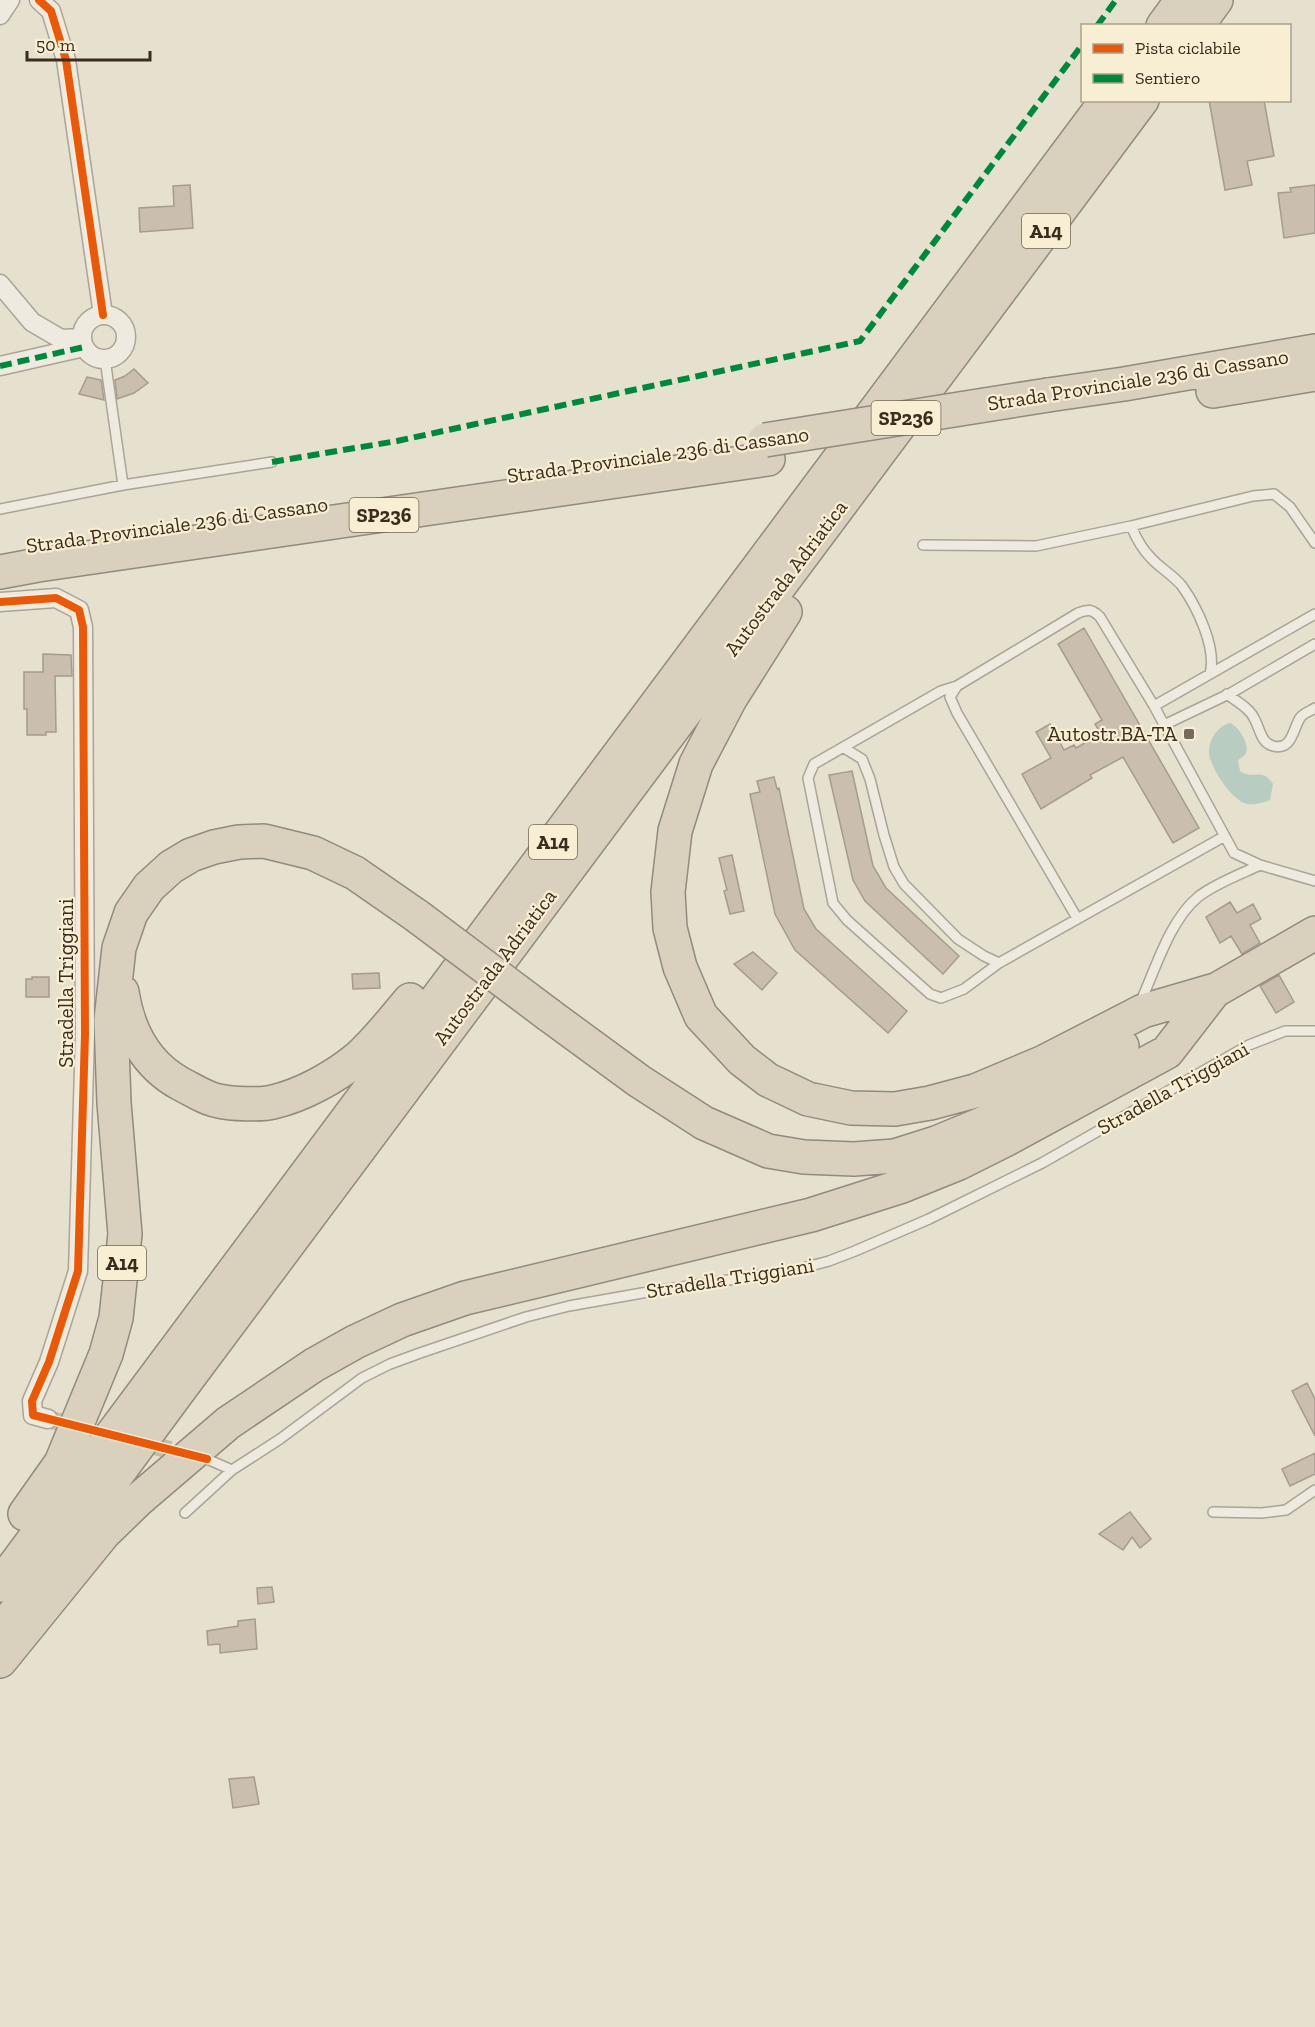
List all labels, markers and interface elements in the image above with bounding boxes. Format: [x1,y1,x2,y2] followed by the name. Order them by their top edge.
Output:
[27,24,150,62] scale bar
[1081,24,1291,102] legend
[36,34,76,56] text: 50 m
[1135,37,1241,59] text: Pista ciclabile
[1135,67,1200,89] text: Sentiero
[1022,214,1070,248] road number: A14
[986,343,1290,416] street label: Strada Provinciale 236 di Cassano
[872,401,940,435] road number: SP236
[505,421,810,488] street label: Strada Provinciale 236 di Cassano
[24,491,329,558] street label: Strada Provinciale 236 di Cassano
[719,495,852,661] street label: Autostrada Adriatica
[350,498,418,532] road number: SP236
[1047,721,1177,746] place label: Autostr.BA-TA
[1182,727,1196,741] marker: Autostr.BA-TA
[529,825,577,859] road number: A14
[428,884,561,1050] street label: Autostrada Adriatica
[53,898,78,1068] street label: Stradella Triggiani
[1093,1036,1253,1140] street label: Stradella Triggiani
[98,1246,146,1280] road number: A14
[644,1252,816,1303] street label: Stradella Triggiani

